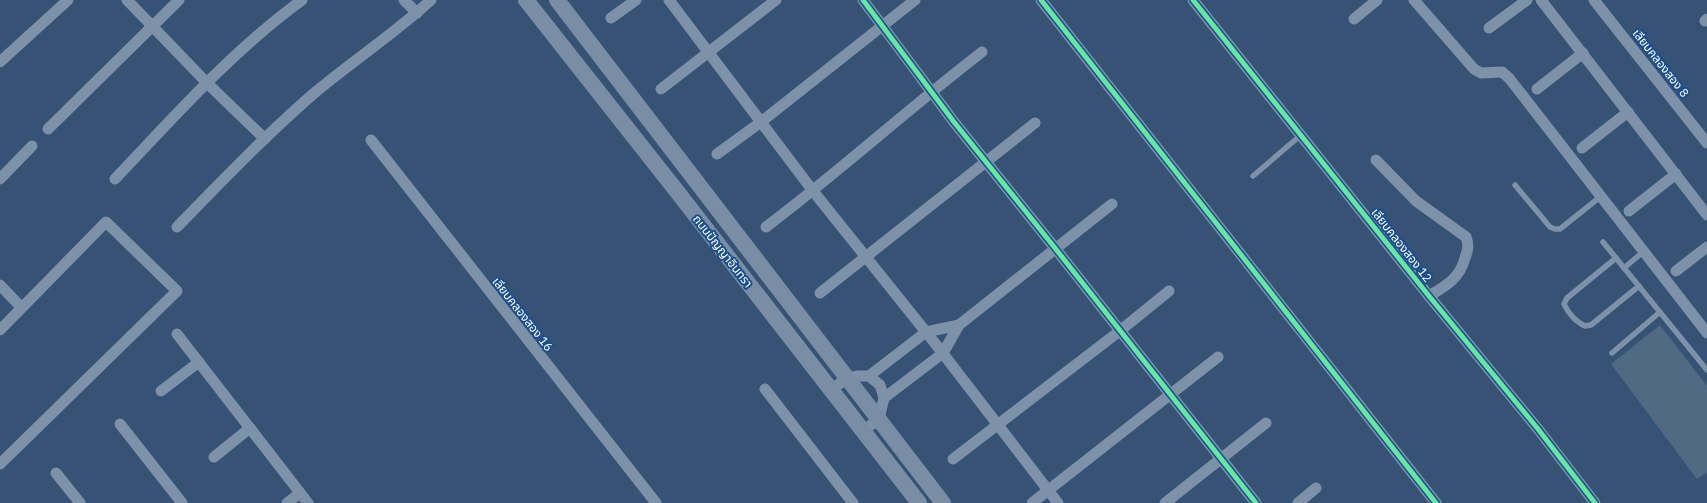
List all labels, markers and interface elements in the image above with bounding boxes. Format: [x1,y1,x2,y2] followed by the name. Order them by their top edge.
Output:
[1630,26,1692,100] street label: เลียบคลองสอง 8
[1368,205,1436,285] street label: เลียบคลองสอง 12
[690,212,756,290] street label: ถนนปัญญาอินทรา
[489,274,557,354] street label: เลียบคลองสอง 16

